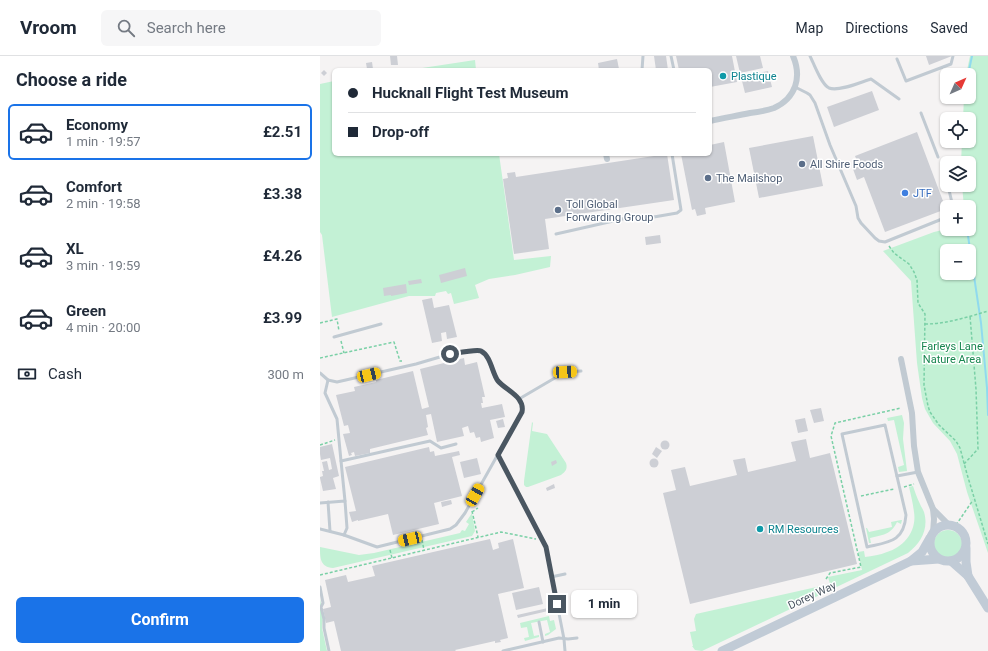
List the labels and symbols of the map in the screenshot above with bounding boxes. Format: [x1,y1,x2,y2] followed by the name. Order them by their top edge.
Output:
[940,68,976,104] north arrow
[731,70,777,83] place label: Plastique
[718,71,728,81] marker: Plastique
[810,158,883,171] place label: All Shire Foods
[797,159,807,169] marker: All Shire Foods
[716,172,782,185] place label: The Mailshop
[703,173,713,183] marker: The Mailshop
[913,187,932,200] place label: JTF
[900,188,910,198] marker: JTF
[566,198,653,224] place label: Toll Global Forwarding Group
[553,205,563,215] marker: Toll Global Forwarding Group
[921,340,983,366] park label: Farleys Lane Nature Area
[441,345,459,363] route start
[553,365,577,379] car
[356,366,382,384] car
[464,482,486,508] car
[768,523,839,536] place label: RM Resources
[755,524,765,534] marker: RM Resources
[397,530,423,548] car
[786,578,839,612] street label: Dorey Way
[571,590,637,618] callout: 1 min
[548,595,566,613] route end

